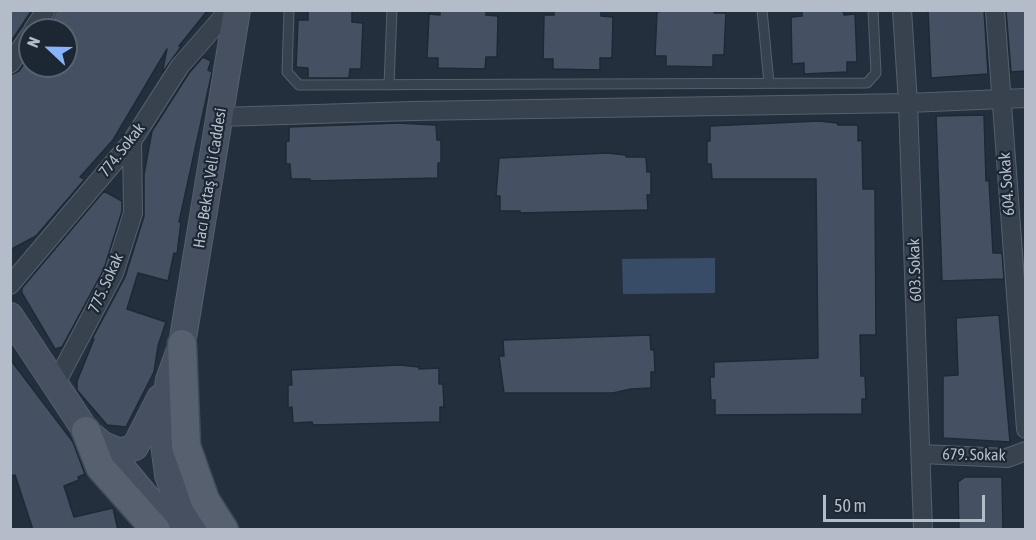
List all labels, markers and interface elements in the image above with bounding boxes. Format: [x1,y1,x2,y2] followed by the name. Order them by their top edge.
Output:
[18,18,78,78] north arrow
[23,34,43,50] text: N
[189,107,231,249] street label: Hacı Bektaş Veli Caddesi
[95,119,149,181] street label: 774. Sokak
[995,152,1019,216] street label: 604. Sokak
[904,238,926,302] street label: 603. Sokak
[84,250,128,316] street label: 775. Sokak
[942,445,1006,465] street label: 679. Sokak
[826,483,988,521] scale bar
[834,495,866,516] text: 50 m

